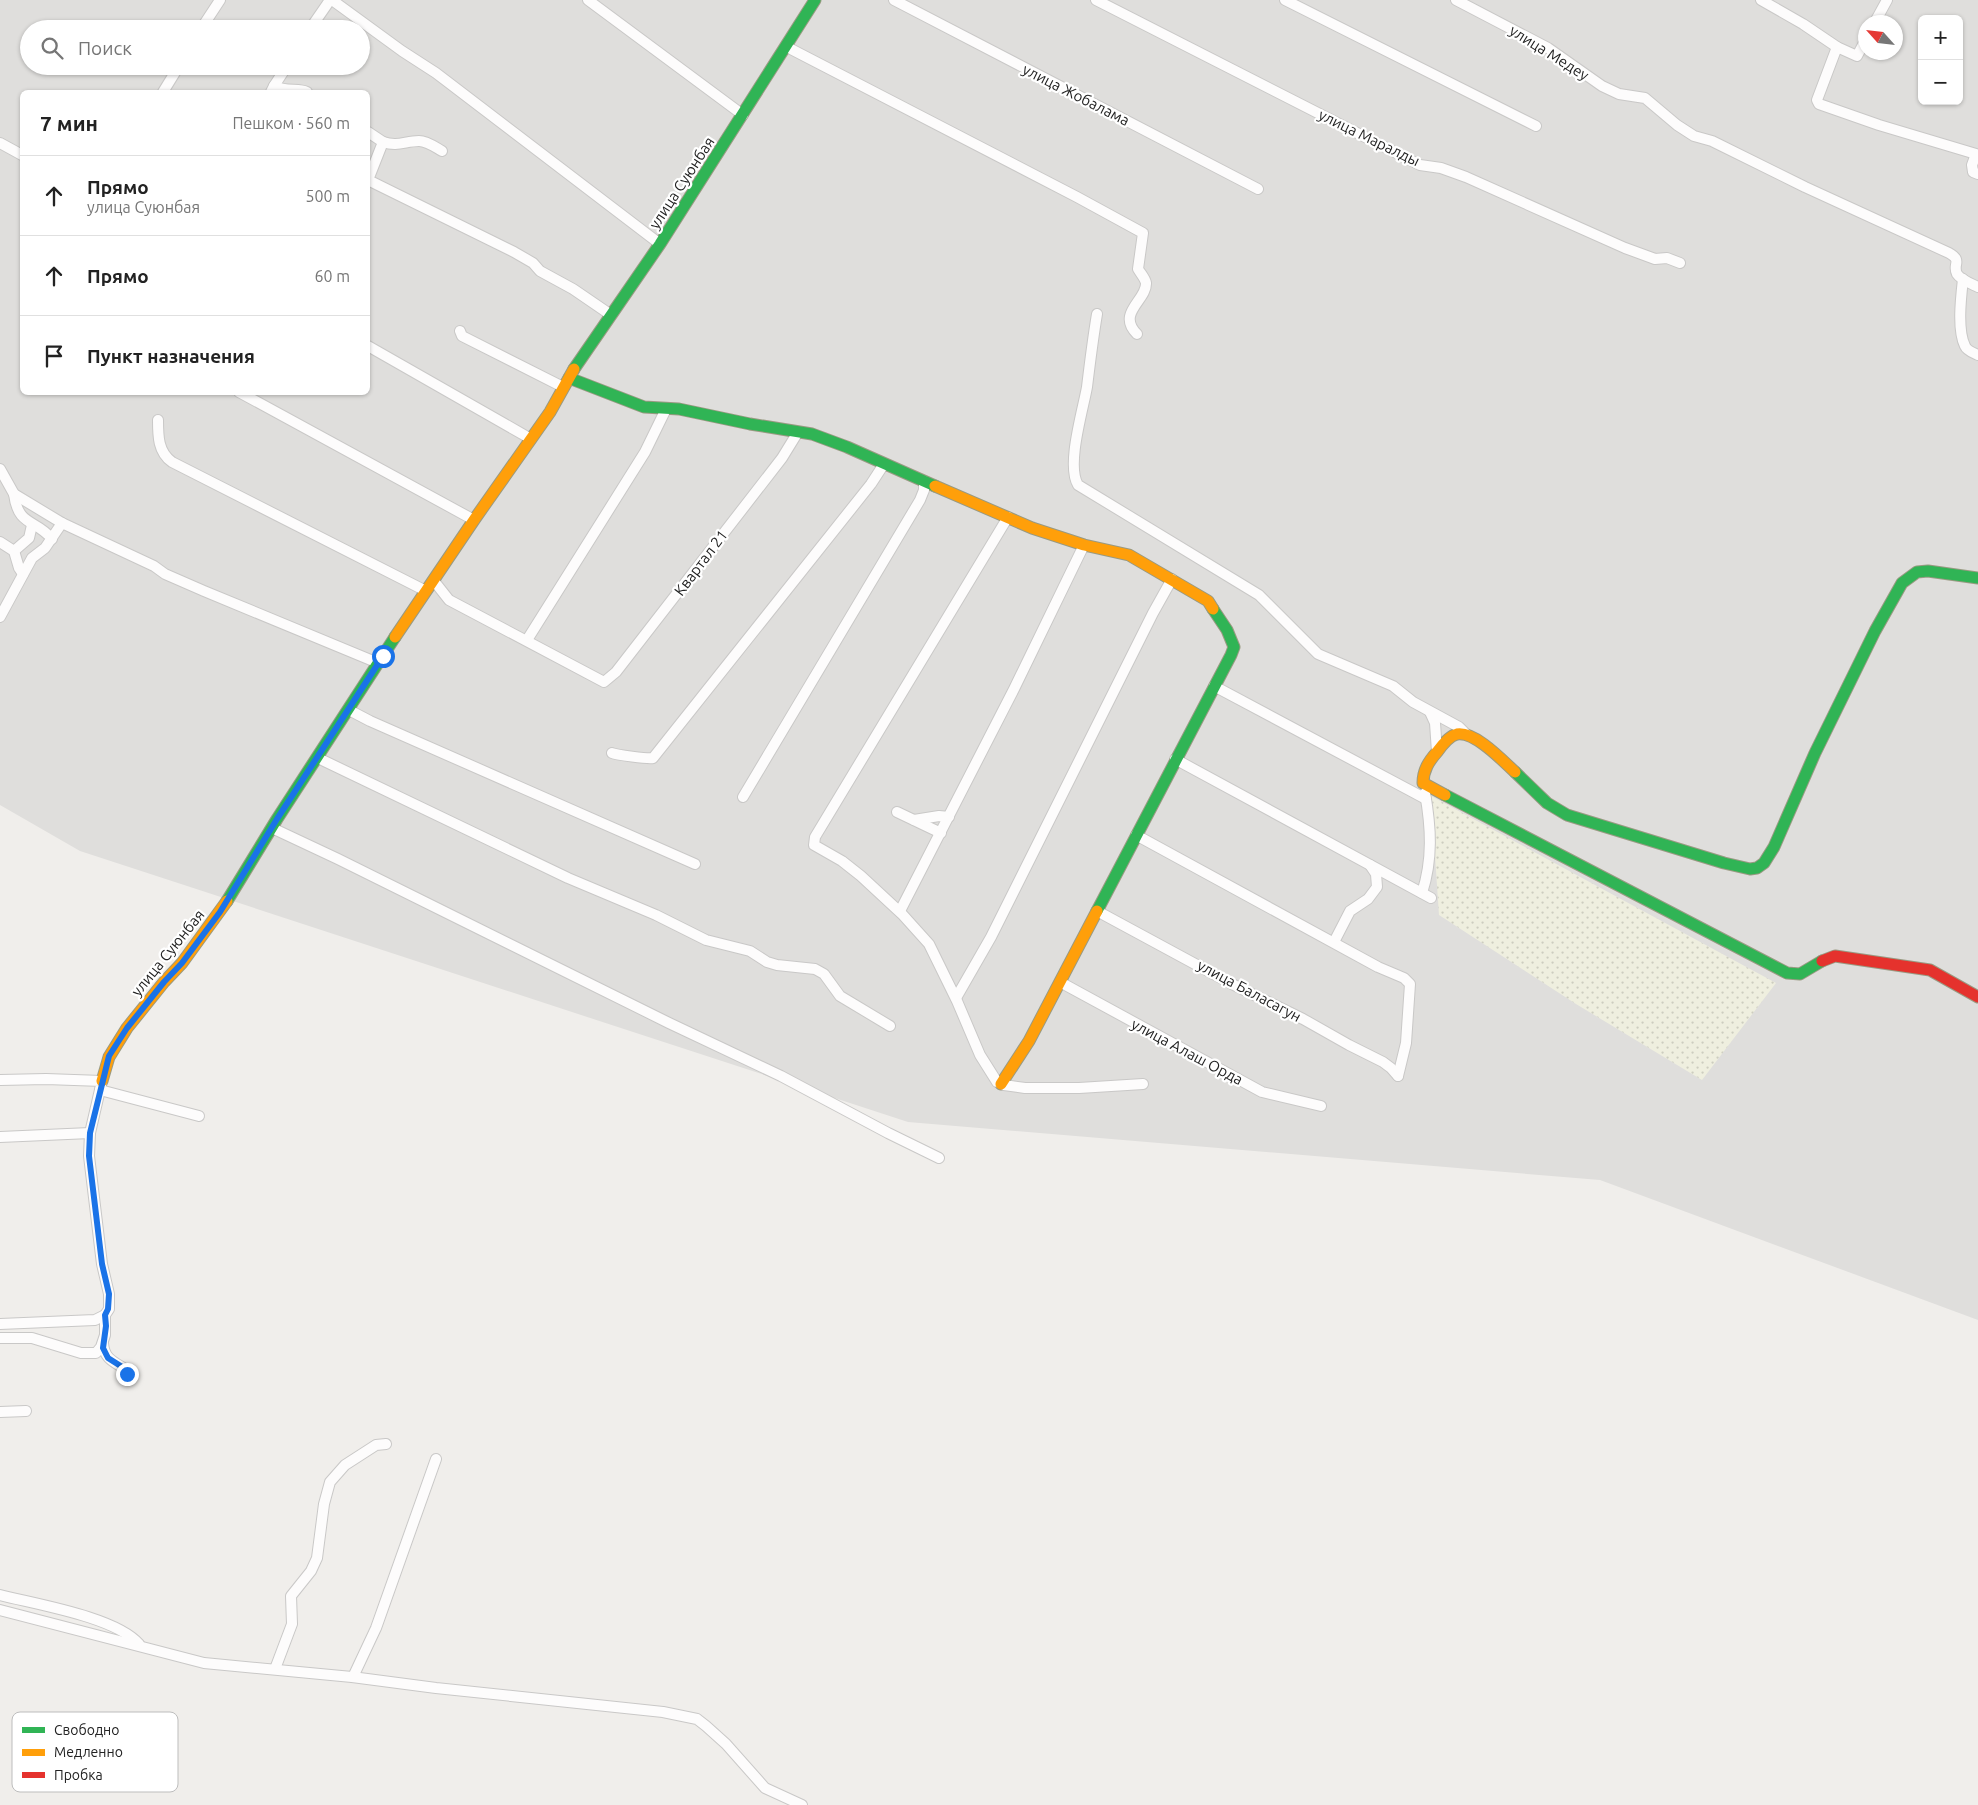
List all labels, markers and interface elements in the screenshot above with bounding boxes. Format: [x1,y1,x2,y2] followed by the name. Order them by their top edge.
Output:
[1858,15,1903,60] north arrow
[1918,15,1963,105] map controls
[1918,15,1963,60] button: +
[20,20,370,75] search box
[1507,21,1592,84] street label: улица Медеу
[38,34,66,62] icon: search
[78,37,132,59] text: Поиск
[1020,60,1132,129] street label: улица Жобалама
[1918,60,1963,105] button: −
[1316,106,1423,169] street label: улица Маралды
[40,111,98,135] text: 7 мин
[232,114,350,132] text: Пешком · 560 m
[646,134,718,232] street label: улица Суюнбая
[87,176,149,198] text: Прямо
[40,182,68,210] icon: ahead
[305,187,350,205] text: 500 m
[87,198,200,216] text: улица Суюнбая
[40,262,68,290] icon: ahead
[87,265,149,287] text: Прямо
[314,267,350,285] text: 60 m
[40,342,68,370] icon: arrive
[87,345,255,367] text: Пункт назначения
[671,527,731,599] street label: Квартал 21
[372,645,395,668] route start
[128,906,208,999] street label: улица Суюнбая
[1194,956,1304,1025] street label: улица Баласагун
[1129,1015,1246,1088] street label: улица Алаш Орда
[116,1363,139,1386] route end
[12,1712,178,1792] legend
[54,1722,119,1738] text: Свободно
[54,1744,123,1760] text: Медленно
[54,1767,103,1783] text: Пробка

